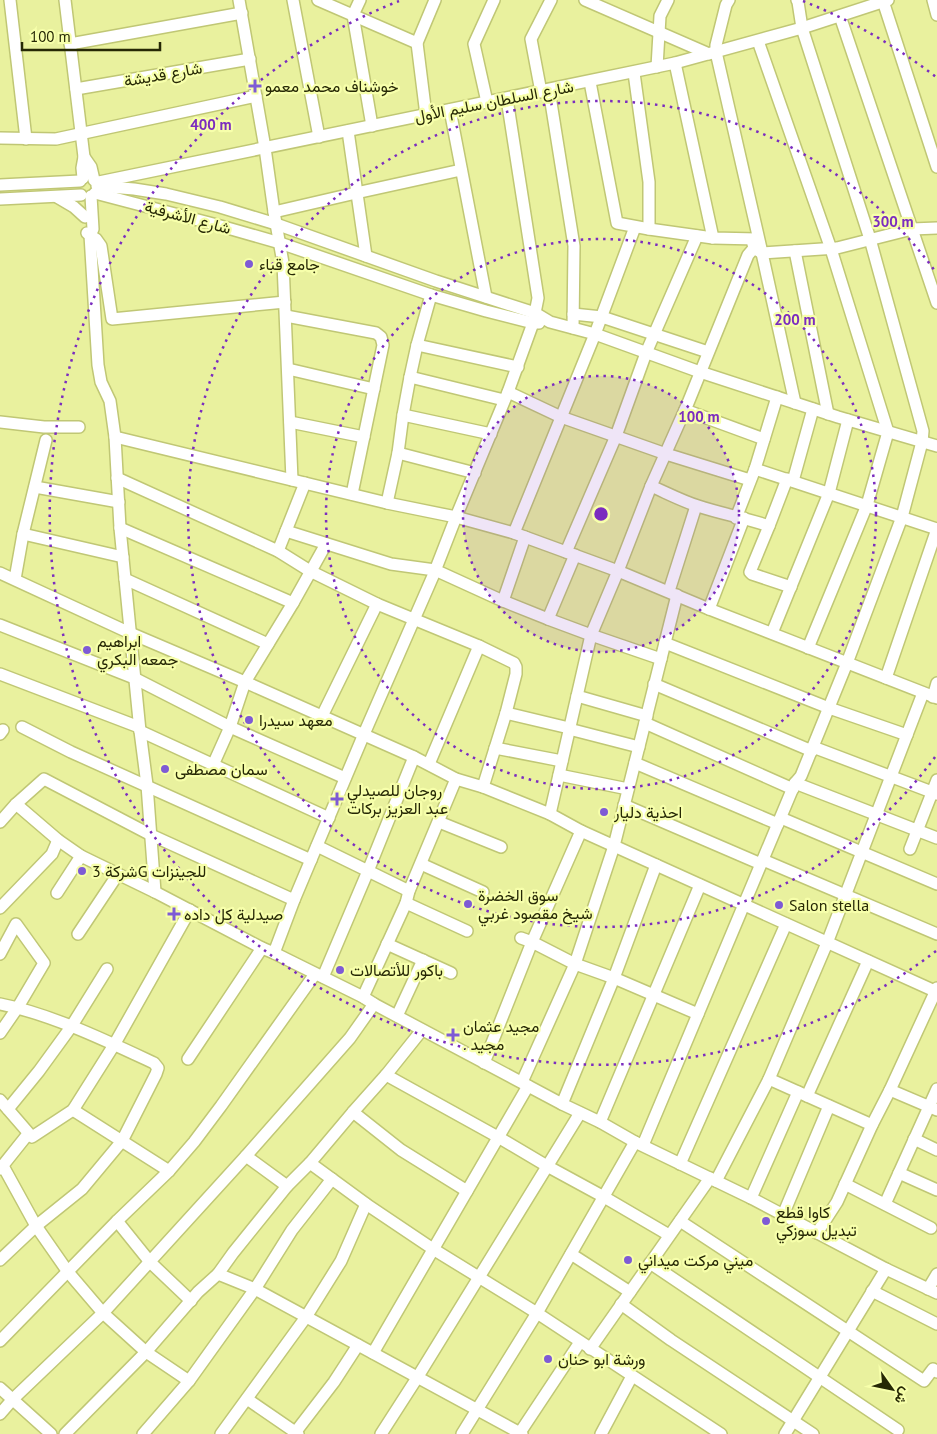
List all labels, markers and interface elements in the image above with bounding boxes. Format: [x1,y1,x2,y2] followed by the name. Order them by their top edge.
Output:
[22,20,160,52] scale bar
[30,27,71,46] text: 100 m
[122,57,204,93] street label: شارع قديشة
[265,76,399,97] place label: خوشناف محمد معمو
[413,76,576,128] street label: شارع السلطان سليم الأول
[249,80,261,92] marker: خوشناف محمد معمو
[190,115,232,134] text: 400 m
[142,196,233,240] street label: شارع الأشرفية
[872,212,914,231] text: 300 m
[259,254,320,276] place label: جامع قباء
[243,258,255,270] marker: جامع قباء
[774,310,816,329] text: 200 m
[678,407,720,426] text: 100 m
[592,505,610,523] centre of rings
[97,631,178,673] place label: ابراهيم جمعه البكري
[81,644,93,656] marker: ابراهيم جمعه البكري
[259,710,332,731] place label: معهد سيدرا
[243,714,255,726] marker: معهد سيدرا
[175,759,268,780] place label: سمان مصطفى
[159,763,171,775] marker: سمان مصطفى
[347,780,448,819] place label: روجان للصيدلي عبد العزيز بركات
[331,793,343,805] marker: روجان للصيدلي عبد العزيز بركات
[613,802,682,823] place label: احذية دليار
[598,806,610,818] marker: احذية دليار
[92,861,206,882] place label: شركة 3G للجينزات
[76,865,88,877] marker: شركة 3G للجينزات
[478,885,593,927] place label: سوق الخضرة شيخ مقصود غربي
[789,895,869,915] place label: Salon stella
[462,898,474,910] marker: سوق الخضرة شيخ مقصود غربي
[773,899,785,911] marker: Salon stella
[184,904,283,925] place label: صيدلية كل داده
[168,908,180,920] marker: صيدلية كل داده
[350,960,443,981] place label: باكور للأتصالات
[334,964,346,976] marker: باكور للأتصالات
[463,1016,539,1054] place label: مجيد عثمان . مجيد
[447,1029,459,1041] marker: مجيد عثمان . مجيد
[776,1202,857,1244] place label: كاوا قطع تبديل سوزكي
[760,1215,772,1227] marker: كاوا قطع تبديل سوزكي
[638,1250,753,1274] place label: ميني مركت ميداني
[622,1254,634,1266] marker: ميني مركت ميداني
[558,1349,645,1370] place label: ورشة ابو حنان
[542,1353,554,1365] marker: ورشة ابو حنان
[867,1364,917,1414] north arrow
[891,1384,915,1408] text: ش

